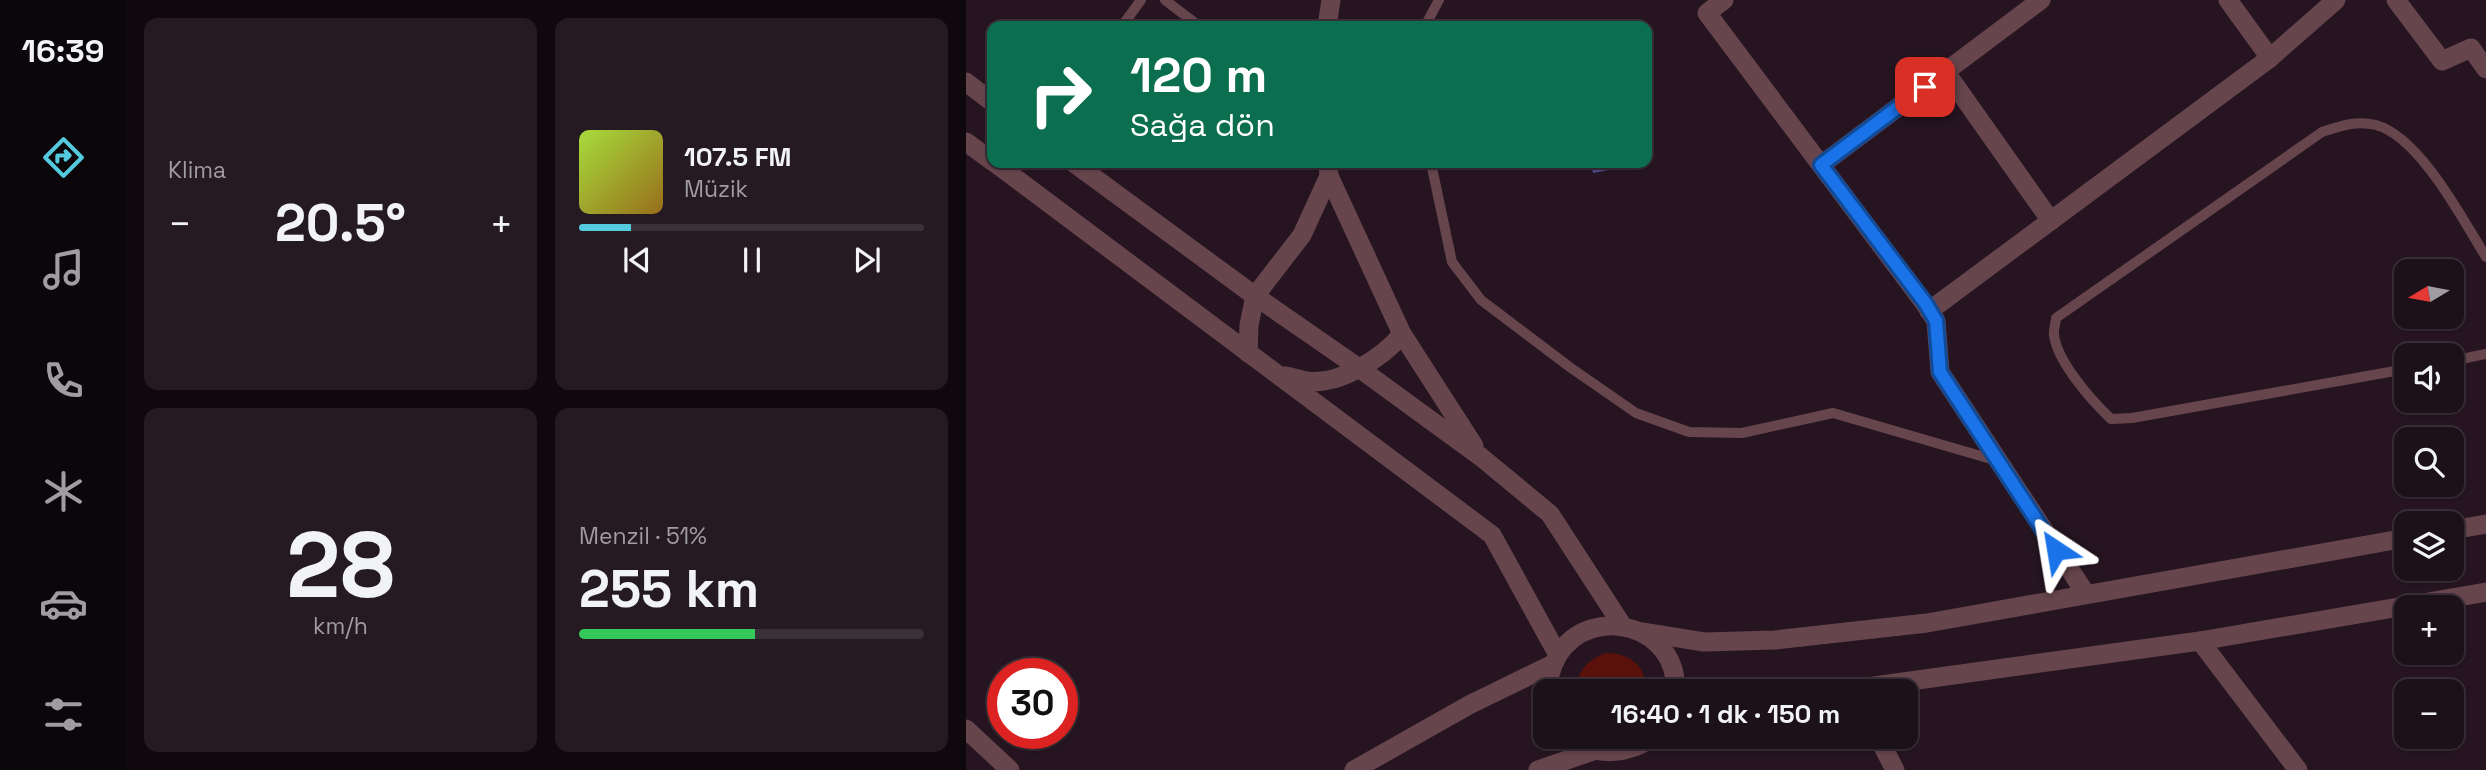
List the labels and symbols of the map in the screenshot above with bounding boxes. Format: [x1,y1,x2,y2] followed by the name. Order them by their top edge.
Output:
[1895,57,1955,117] pin
[2394,259,2464,329] north arrow
[2019,513,2093,587] position arrow
[987,658,1078,749] speed limit sign: 30

